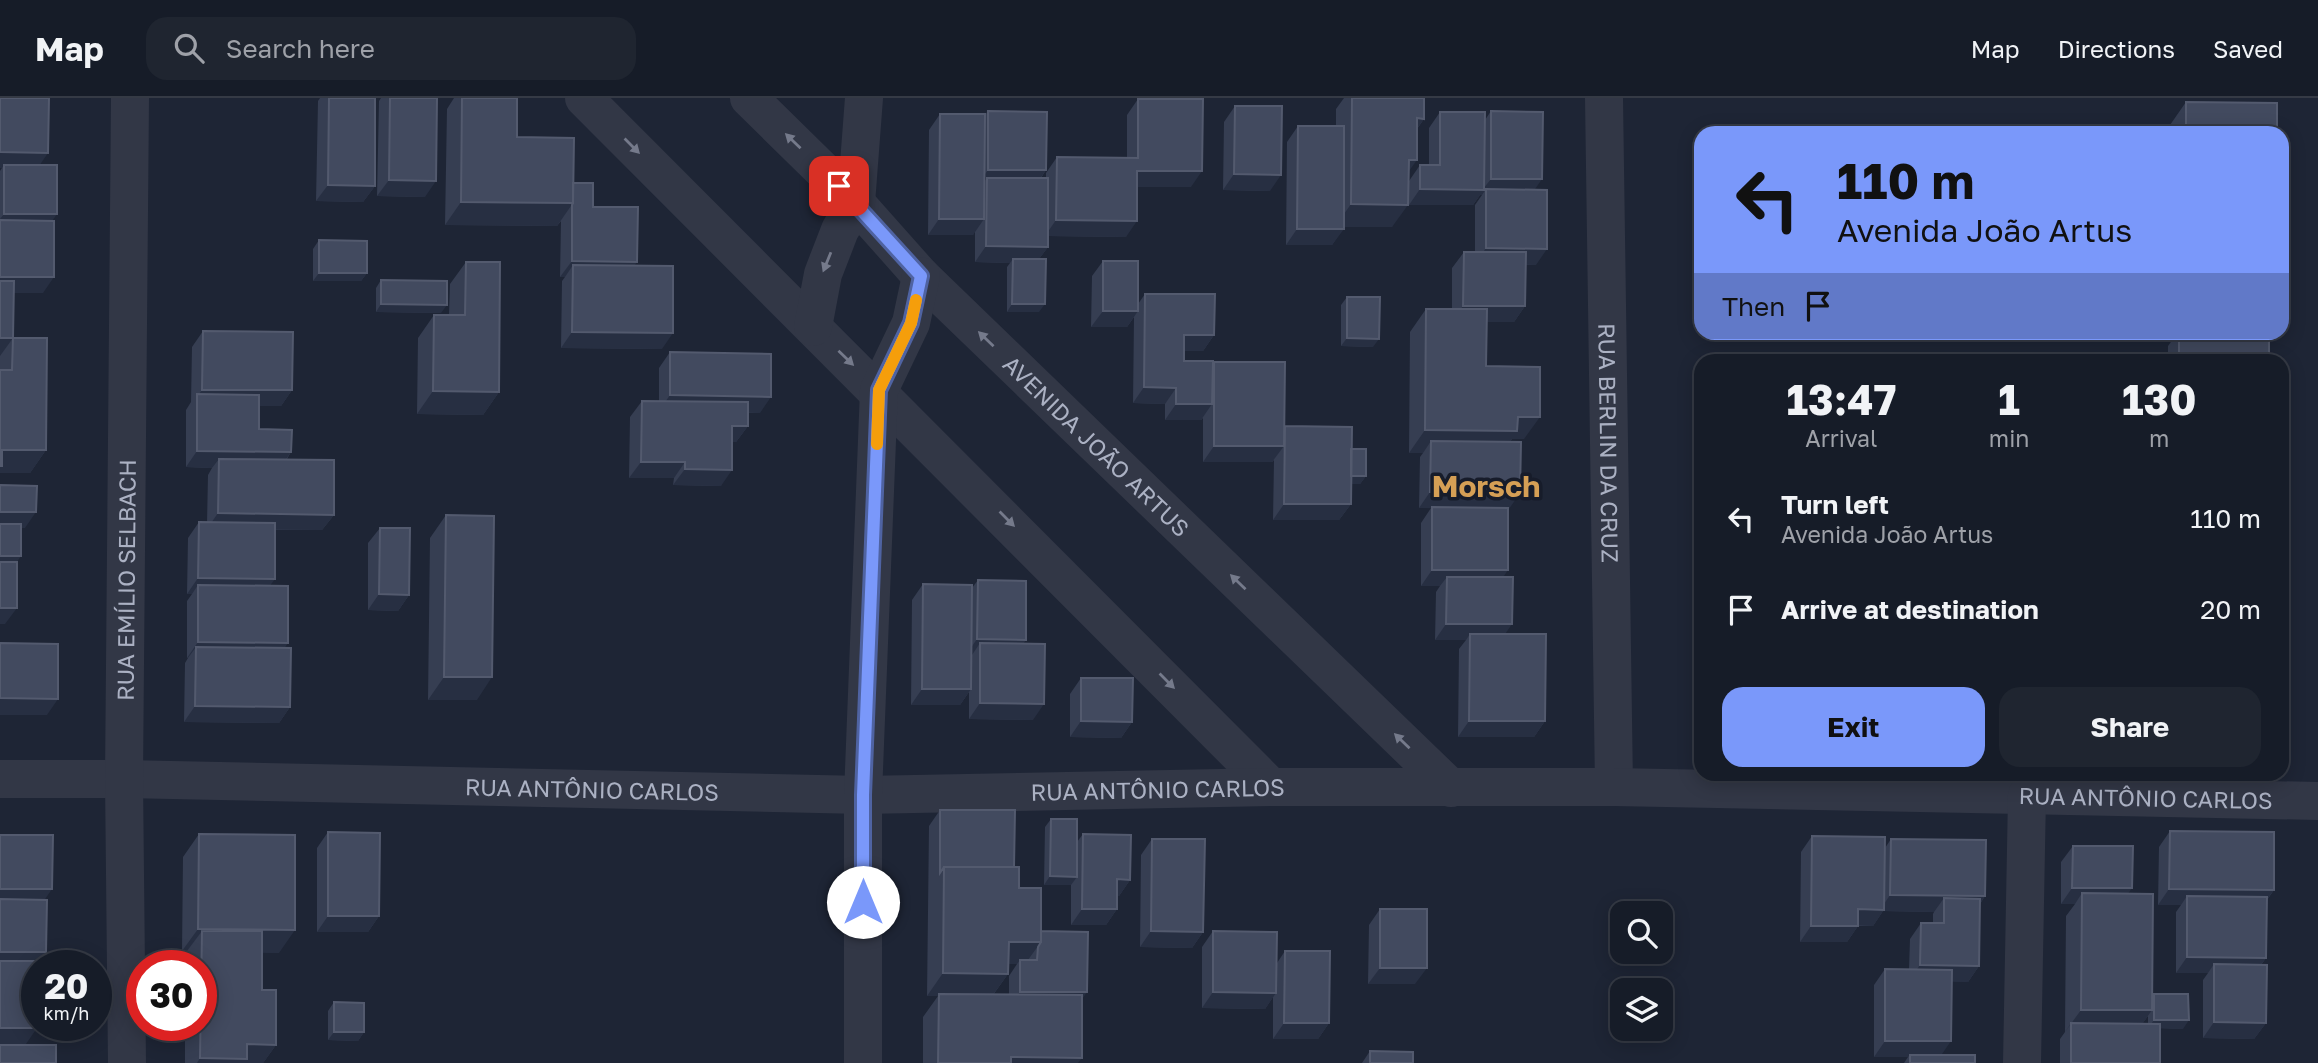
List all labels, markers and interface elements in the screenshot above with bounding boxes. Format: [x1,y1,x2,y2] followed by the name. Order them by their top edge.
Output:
[146,17,636,80] search box
[35,29,104,68] text: Map
[170,29,208,67] icon: search
[226,33,375,64] text: Search here
[1971,34,2020,63] text: Map
[2058,34,2175,63] text: Directions
[2213,34,2283,63] text: Saved
[785,133,802,150] one-way arrow
[624,138,641,155] one-way arrow
[1837,151,1974,210] text: 110 m
[1722,154,1813,245] icon: left
[809,156,869,216] pin
[820,167,858,205] icon: arrive
[1837,211,2132,249] text: Avenida João Artus
[822,252,833,273] one-way arrow
[1799,287,1837,325] icon: arrive
[1722,291,1785,322] text: Then
[1593,323,1625,563] street label: RUA BERLIN DA CRUZ
[978,331,995,348] one-way arrow
[837,350,854,366] one-way arrow
[998,350,1196,542] street label: AVENIDA JOÃO ARTUS
[1786,374,1896,424] text: 13:47
[1998,374,2020,424] text: 1
[2122,374,2196,424] text: 130
[1805,424,1877,452] text: Arrival
[1989,424,2029,452] text: min
[2149,424,2169,452] text: m
[111,459,141,701] street label: RUA EMÍLIO SELBACH
[1432,468,1540,504] district label: Morsch
[1781,489,1889,520] text: Turn left
[1722,500,1760,538] icon: left
[2190,503,2261,534] text: 110 m
[998,511,1015,528] one-way arrow
[1781,520,1993,548] text: Avenida João Artus
[1230,575,1247,591] one-way arrow
[1722,591,1760,629] icon: arrive
[1781,594,2039,625] text: Arrive at destination
[2200,594,2261,625] text: 20 m
[1158,672,1174,689] one-way arrow
[1722,687,1985,767] button: Exit
[1999,687,2261,767] button: Share
[1393,732,1410,749] one-way arrow
[465,772,719,806] street label: RUA ANTÔNIO CARLOS
[1030,773,1285,806] street label: RUA ANTÔNIO CARLOS
[2018,781,2273,814] street label: RUA ANTÔNIO CARLOS
[826,865,900,939] position arrow
[1610,901,1673,1041] map controls
[1610,901,1673,964] button: search
[126,950,217,1041] speed limit sign: 30
[44,965,89,1007] text: 20
[1610,978,1673,1041] button: layers
[44,1002,89,1024] text: km/h

